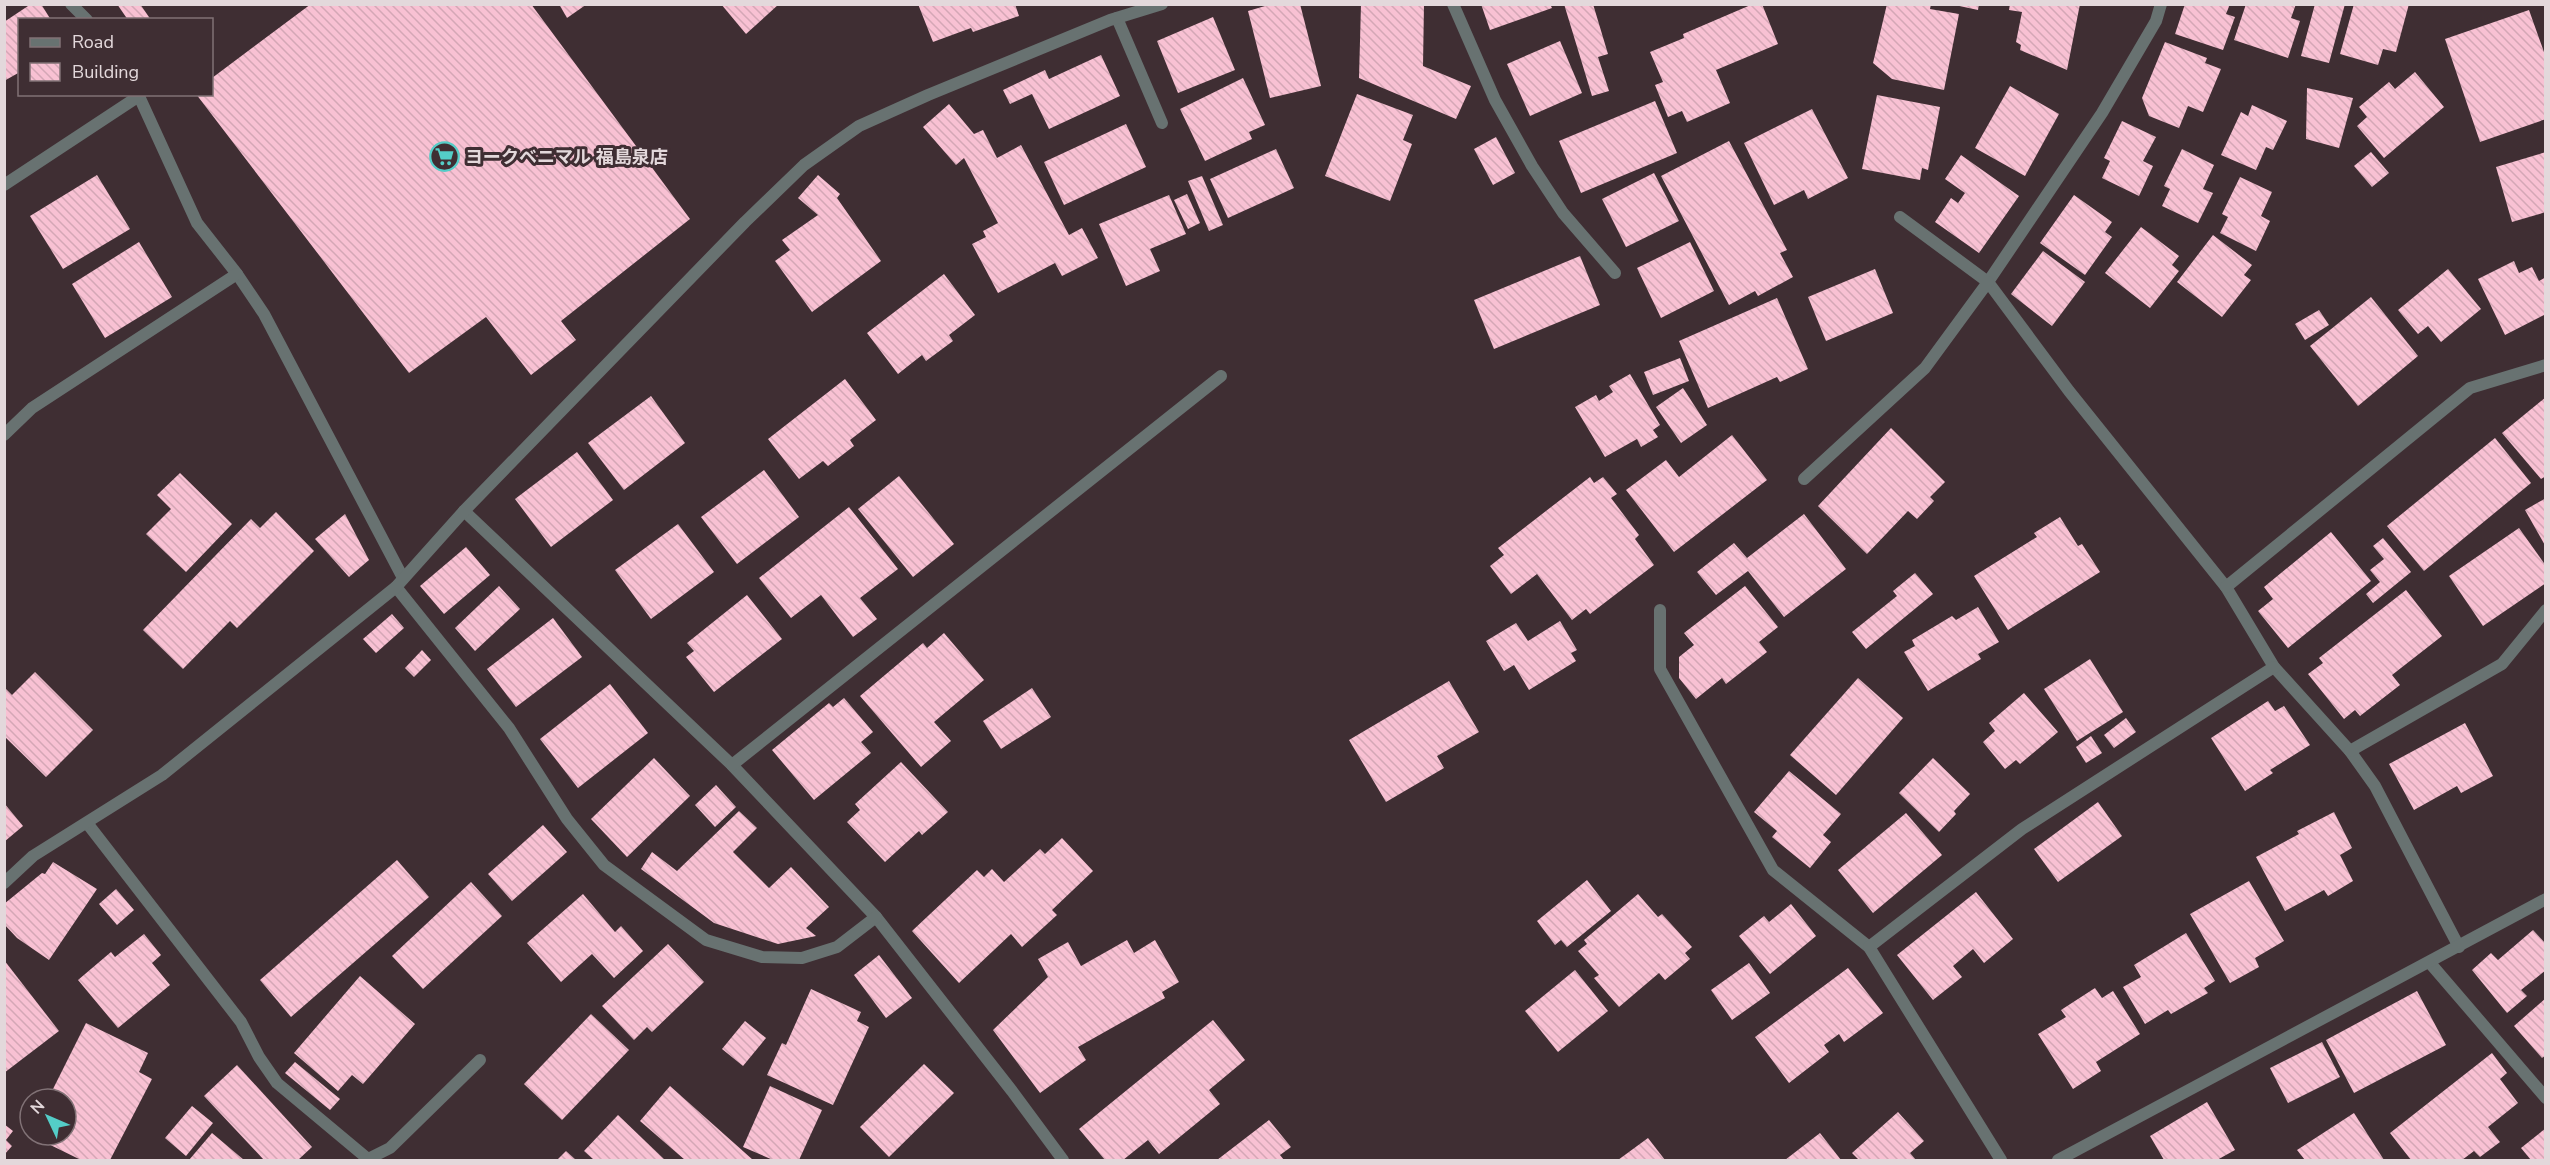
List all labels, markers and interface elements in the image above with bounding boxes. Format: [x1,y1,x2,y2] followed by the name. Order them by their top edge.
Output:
[18,18,213,96] legend
[72,30,114,54] text: Road
[72,60,139,84] text: Building
[428,141,460,173] supermarket icon: ヨークベニマル 福島泉店
[465,145,668,169] place label: ヨークベニマル 福島泉店
[18,1087,78,1147] north arrow
[26,1095,50,1119] text: N

